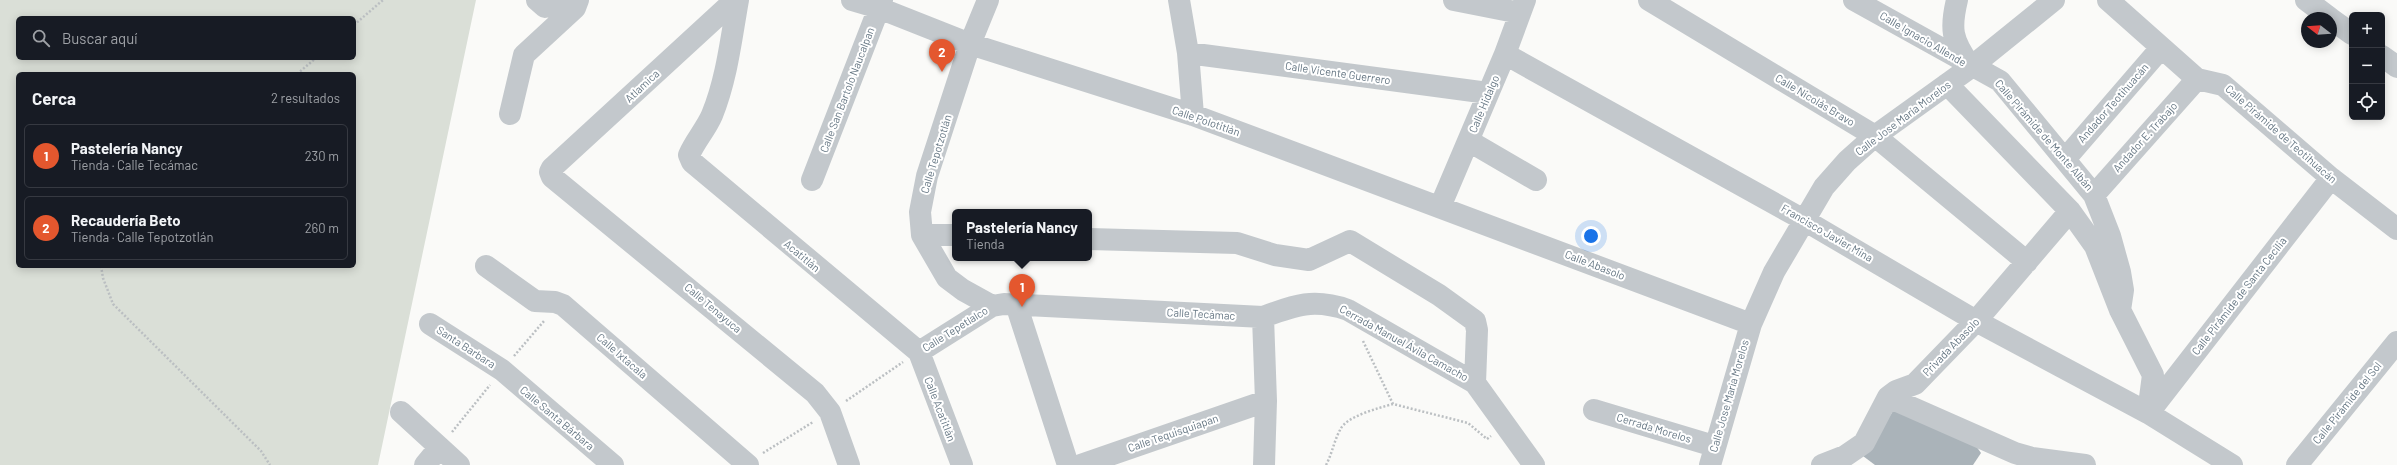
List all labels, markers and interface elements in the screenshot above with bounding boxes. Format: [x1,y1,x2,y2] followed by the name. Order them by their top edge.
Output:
[1878,9,1969,69] street label: Calle Ignacio Allende
[2301,12,2337,48] north arrow
[2349,12,2385,120] map controls
[2349,12,2385,48] button: +
[16,16,356,60] search box
[817,25,876,154] street label: Calle San Bartolo Naucalpan
[30,27,52,49] icon: search
[62,29,138,47] text: Buscar aquí
[929,39,955,72] pin: 2
[2349,48,2385,84] button: −
[1285,59,1392,86] street label: Calle Vicente Guerrero
[2075,60,2151,145] street label: Andador Teotihuacán
[622,67,661,105] street label: Atlamica
[1773,71,1857,128] street label: Calle Nicolás Bravo
[1466,73,1502,135] street label: Calle Hidalgo
[1852,77,1953,158] street label: Calle Jose María Morelos
[1993,77,2096,193] street label: Calle Pirámide de Monte Albán
[2223,82,2340,186] street label: Calle Pirámide de Teotihuacán
[2349,84,2385,120] button: locate
[32,88,76,108] text: Cerca
[271,90,340,106] text: 2 resultados
[2110,99,2180,174] street label: Andador E. Trabajo
[1170,103,1242,138] street label: Calle Polotitlán
[917,113,954,195] street label: Calle Tepotzotlán
[71,139,183,157] text: Pastelería Nancy
[44,148,48,164] text: 1
[305,148,339,164] text: 230 m
[71,157,198,173] text: Tienda · Calle Tecámac
[1779,201,1875,264] street label: Francisco Javier Mina
[952,209,1092,261] popup
[71,211,181,229] text: Recaudería Beto
[966,218,1078,236] text: Pastelería Nancy
[42,220,50,236] text: 2
[305,220,339,236] text: 260 m
[1581,226,1601,246] your location
[71,229,213,245] text: Tienda · Calle Tepotzotlán
[2189,234,2289,357] street label: Calle Pirámide de Santa Cecilia
[966,236,1004,252] text: Tienda
[782,237,823,274] street label: Acatitlán
[1563,247,1627,282] street label: Calle Abasolo
[1009,274,1035,307] pin: 1
[682,280,745,335] street label: Calle Tenayuca
[1338,302,1471,383] street label: Cerrada Manuel Ávila Camacho
[920,303,990,354] street label: Calle Tepetlalco
[1166,305,1236,322] street label: Calle Tecámac
[1920,315,1982,379] street label: Privada Abasolo
[434,323,498,370] street label: Santa Barbara
[594,330,650,381] street label: Calle Ixtacala
[1706,338,1751,453] street label: Calle Jose María Morelos
[2310,359,2384,446] street label: Calle Pirámide del Sol
[922,375,959,443] street label: Calle Acatitlán
[518,383,597,452] street label: Calle Santa Bárbara
[1615,410,1693,445] street label: Cerrada Morelos
[1126,411,1220,454] street label: Calle Tequisquiapan

